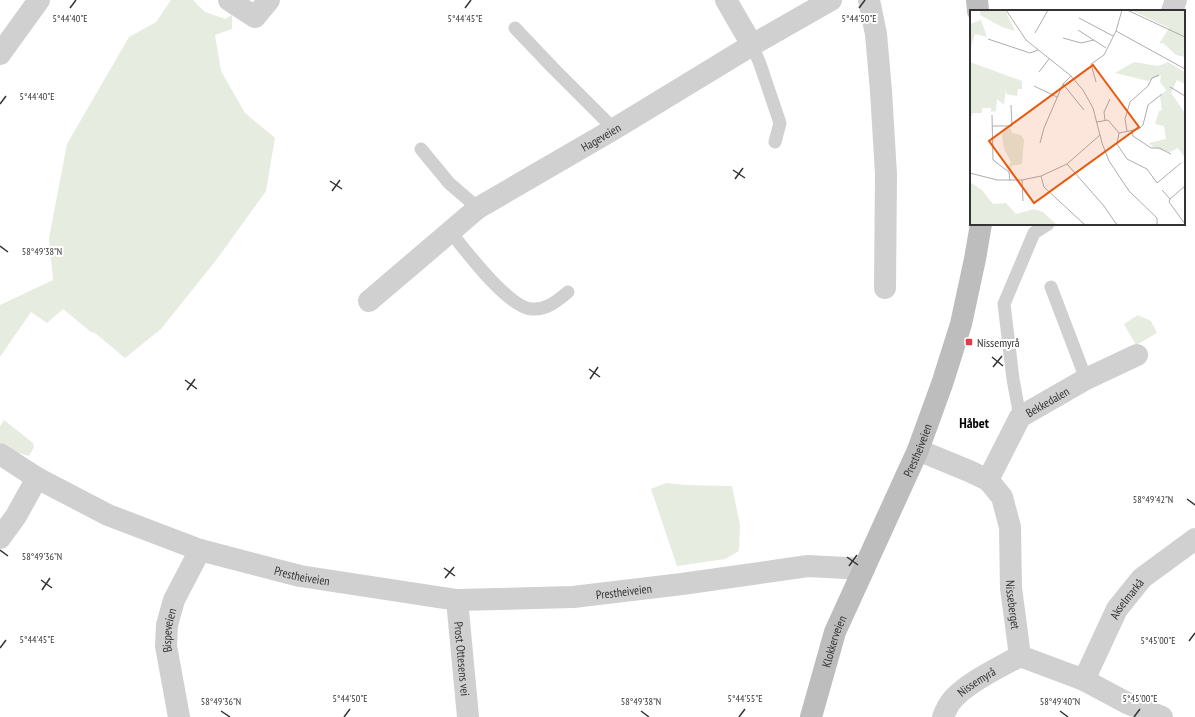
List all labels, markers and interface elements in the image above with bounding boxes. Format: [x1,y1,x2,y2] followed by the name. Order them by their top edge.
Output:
[970,10,1185,225] inset map
[53,12,87,25] text: 5°44'40"E
[448,12,482,25] text: 5°44'45"E
[842,12,876,25] text: 5°44'50"E
[20,90,54,103] text: 5°44'40"E
[578,119,623,154] street label: Hageveien
[22,245,62,258] text: 58°49'38"N
[977,335,1020,350] place label: Nissemyrå
[964,337,974,347] marker: Nissemyrå
[1023,383,1072,420] street label: Bekkedalen
[959,414,989,432] district label: Håbet
[899,421,935,479] street label: Prestheiveien
[1133,493,1173,506] text: 58°49'42"N
[22,550,62,563] text: 58°49'36"N
[273,562,331,588] street label: Prestheiveien
[1106,575,1146,621] street label: Akselmarkå
[595,580,653,602] street label: Prestheiveien
[1003,580,1024,631] street label: Nisseberget
[158,606,179,654] street label: Bispeveien
[818,613,849,669] street label: Klokkerveien
[452,621,473,697] street label: Prost Ottesens vei
[20,633,54,646] text: 5°44'45"E
[1141,634,1175,647] text: 5°45'00"E
[954,663,998,699] street label: Nissemyrå
[333,692,367,705] text: 5°44'50"E
[728,692,762,705] text: 5°44'55"E
[1123,692,1157,705] text: 5°45'00"E
[201,695,241,708] text: 58°49'36"N
[621,695,661,708] text: 58°49'38"N
[1040,695,1080,708] text: 58°49'40"N

